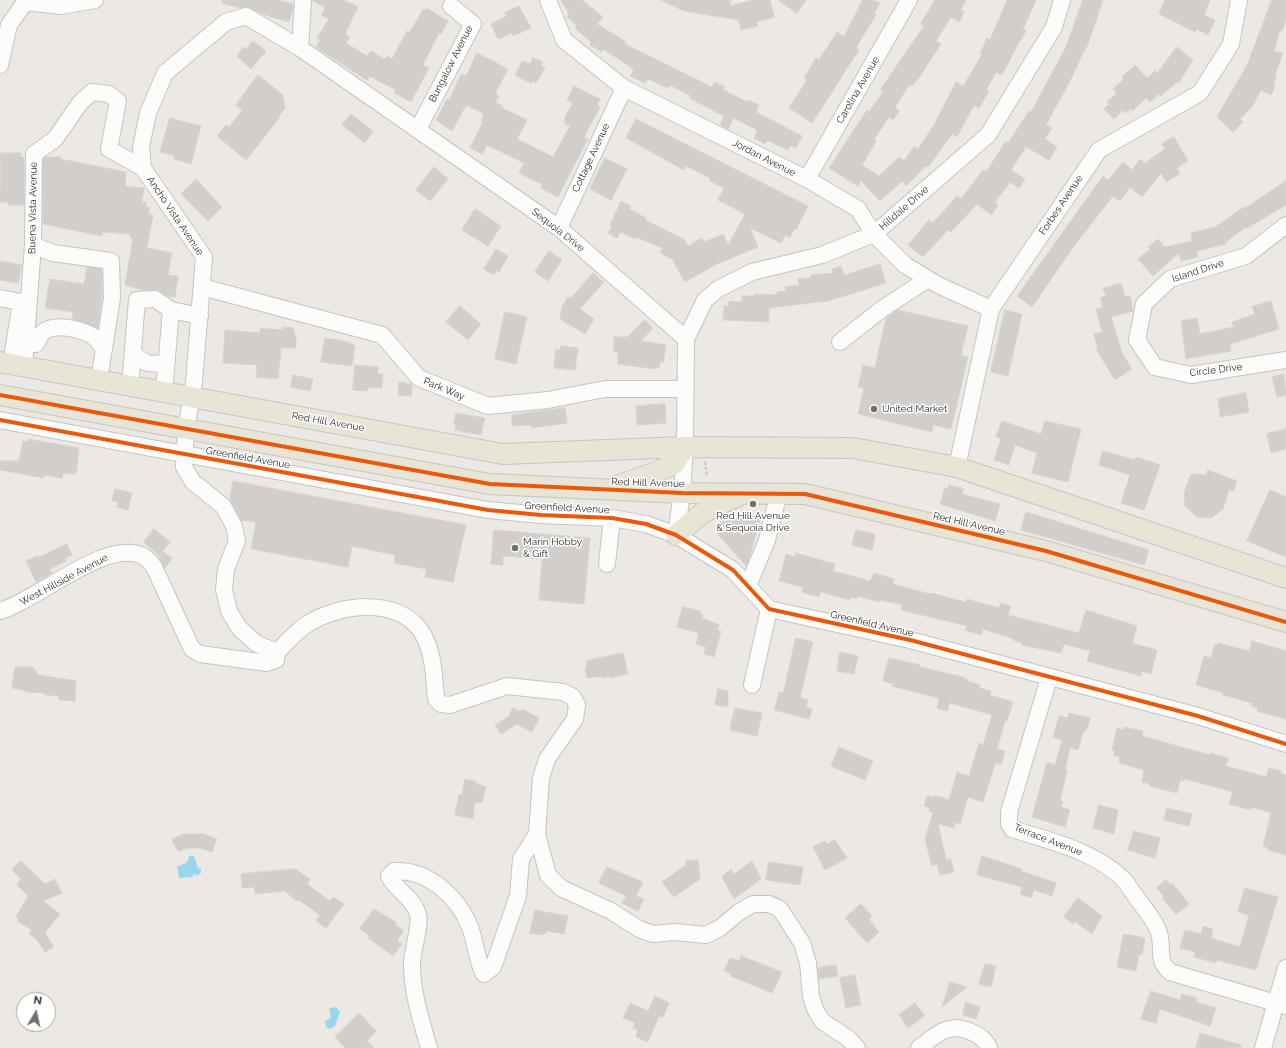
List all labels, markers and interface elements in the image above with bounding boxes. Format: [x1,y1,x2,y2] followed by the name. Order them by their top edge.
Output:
[427,24,475,104] street label: Bungalow Avenue
[834,54,882,126] street label: Carolina Avenue
[570,122,612,194] street label: Cottage Avenue
[730,137,798,179] street label: Jordan Avenue
[26,162,40,254] street label: Buena Vista Avenue
[1037,173,1085,237] street label: Forbes Avenue
[144,174,206,258] street label: Ancho Vista Avenue
[877,183,931,233] street label: Hilldale Drive
[529,206,587,254] street label: Sequoia Drive
[1171,257,1225,285] street label: Island Drive
[1189,361,1243,379] street label: Circle Drive
[422,375,466,403] street label: Park Way
[882,403,947,415] place label: United Market
[869,404,879,414] marker: United Market
[291,410,365,434] street label: Red Hill Avenue
[205,445,291,471] street label: Greenfield Avenue
[611,476,685,490] street label: Red Hill Avenue
[748,499,758,509] marker: Red Hill Avenue & Sequoia Drive
[524,500,610,516] street label: Greenfield Avenue
[716,510,790,534] place label: Red Hill Avenue & Sequoia Drive
[932,510,1006,538] street label: Red Hill Avenue
[523,536,582,560] place label: Marin Hobby & Gift
[510,543,520,553] marker: Marin Hobby & Gift
[18,552,110,608] street label: West Hillside Avenue
[829,609,915,639] street label: Greenfield Avenue
[1012,821,1084,859] street label: Terrace Avenue
[16,992,56,1032] north arrow
[33,994,43,1008] text: N

